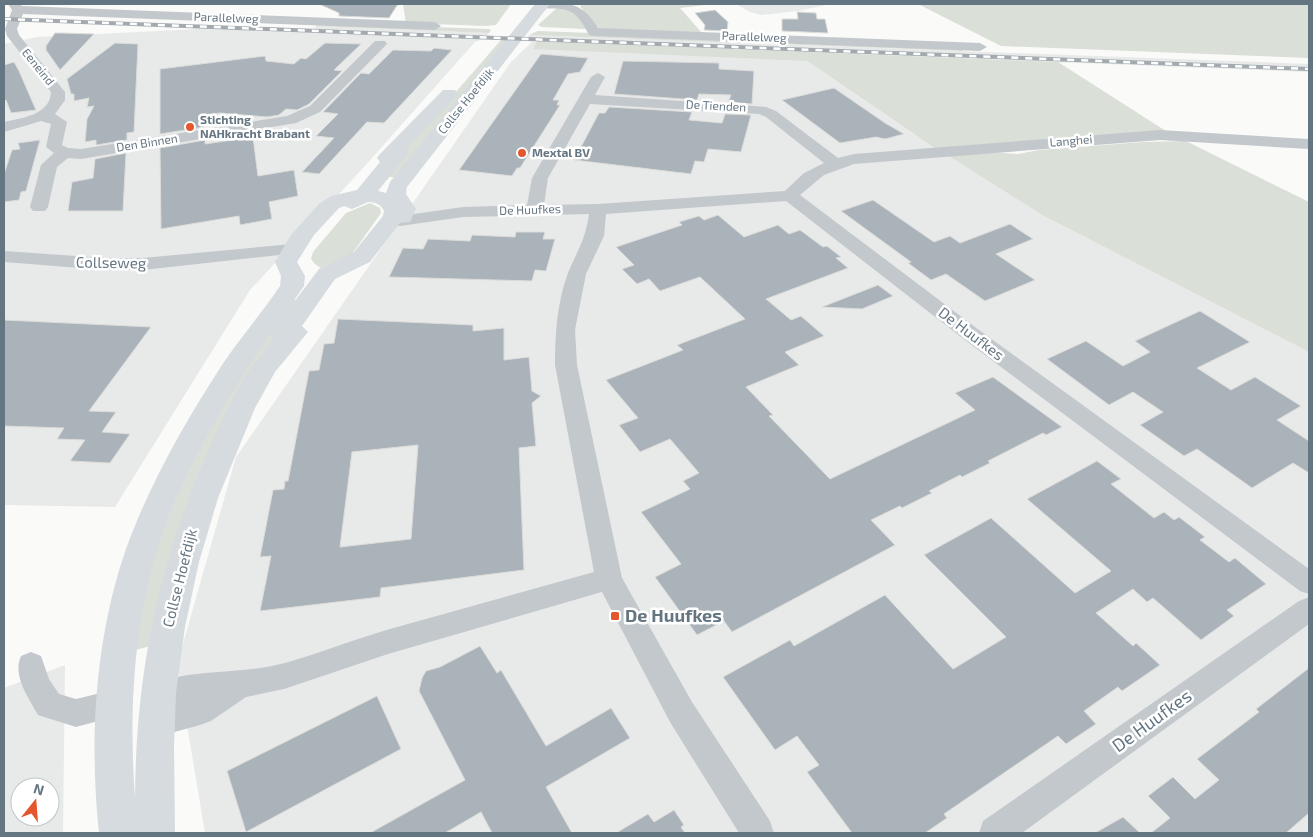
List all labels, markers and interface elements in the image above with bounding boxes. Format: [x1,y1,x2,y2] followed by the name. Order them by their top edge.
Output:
[193,9,259,25] street label: Parallelweg
[721,28,787,44] street label: Parallelweg
[20,45,58,88] street label: Eeneind
[434,65,497,137] street label: Collse Hoefdijk
[685,96,747,114] street label: De Tienden
[200,112,310,140] place label: Stichting NAHkracht Brabant
[184,121,196,133] marker: Stichting NAHkracht Brabant
[115,130,179,154] street label: Den Binnen
[1049,131,1093,149] street label: Langhei
[532,145,590,159] place label: Mextal BV
[516,147,528,159] marker: Mextal BV
[499,201,561,217] street label: De Huufkes
[76,252,147,272] street label: Collseweg
[935,303,1008,364] street label: De Huufkes
[158,526,201,629] street label: Collse Hoefdijk
[625,604,722,626] place label: De Huufkes
[609,610,621,622] marker: De Huufkes
[1107,684,1195,756] street label: De Huufkes
[10,777,60,827] north arrow
[32,779,46,799] text: N

